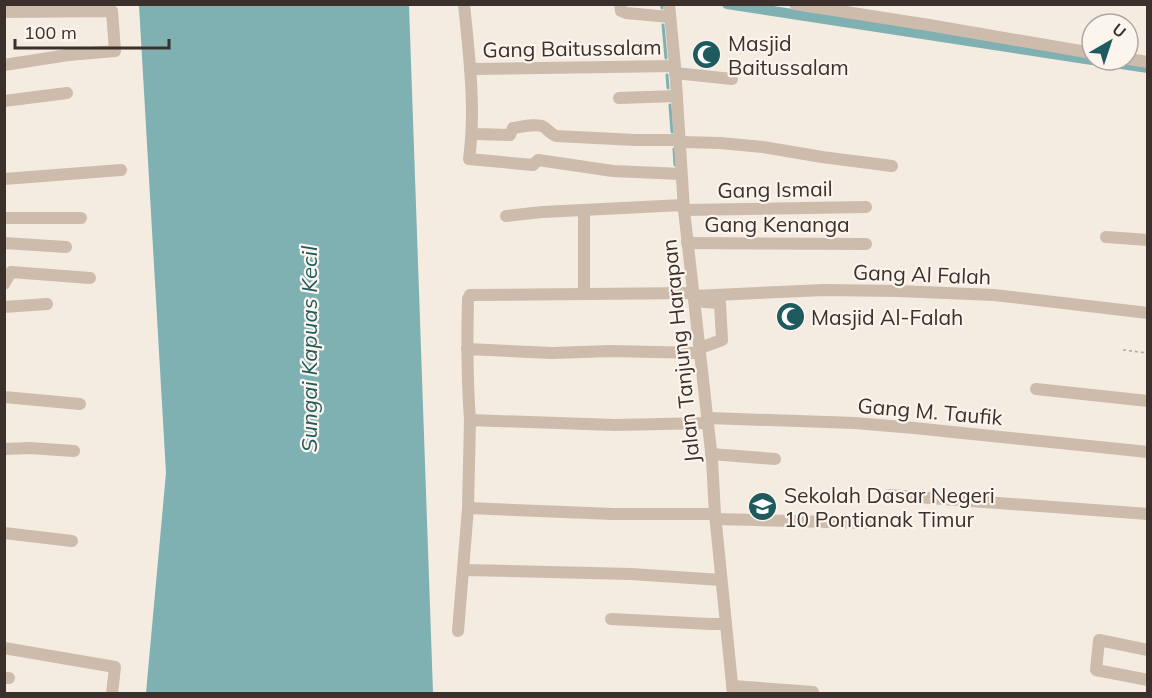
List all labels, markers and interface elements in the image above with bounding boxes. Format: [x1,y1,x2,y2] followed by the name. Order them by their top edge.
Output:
[15,12,170,50] scale bar
[1080,12,1140,72] north arrow
[1109,19,1130,42] text: U
[24,21,77,44] text: 100 m
[728,30,849,80] place label: Masjid Baitussalam
[482,33,662,63] street label: Gang Baitussalam
[691,39,723,71] mosque icon: Masjid Baitussalam
[717,175,833,203] street label: Gang Ismail
[704,211,850,237] street label: Gang Kenanga
[655,238,705,464] street label: Jalan Tanjung Harapan
[295,245,323,452] water label: Sungai Kapuas Kecil
[852,259,992,289] street label: Gang Al Falah
[774,301,806,333] mosque icon: Masjid Al-Falah
[811,304,963,330] place label: Masjid Al-Falah
[856,392,1004,430] street label: Gang M. Taufik
[784,482,995,532] place label: Sekolah Dasar Negeri 10 Pontianak Timur
[747,491,779,523] school or university icon: Sekolah Dasar Negeri 10 Pontianak Timur

